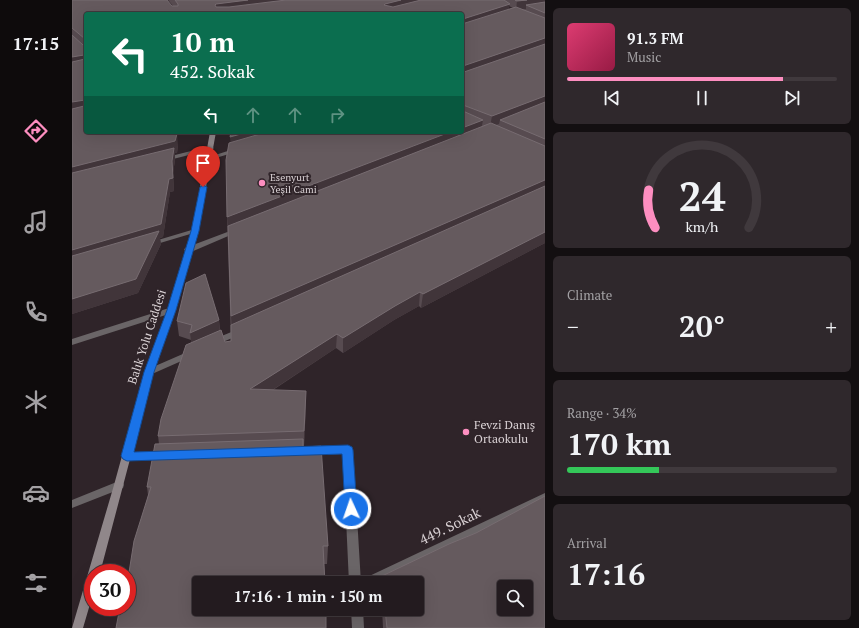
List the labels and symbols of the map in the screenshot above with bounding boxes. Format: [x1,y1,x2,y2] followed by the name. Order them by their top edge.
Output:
[186,146,220,187] pin
[270,171,317,196] place label: Esenyurt Yeşil Cami
[257,178,267,188] marker: Esenyurt Yeşil Cami
[124,287,169,386] street label: Balık Yolu Caddesi
[474,417,535,446] place label: Fevzi Danış Ortaokulu
[461,427,471,437] marker: Fevzi Danış Ortaokulu
[330,488,372,530] position arrow
[416,502,484,549] street label: 449. Sokak
[84,564,136,616] speed limit sign: 30

